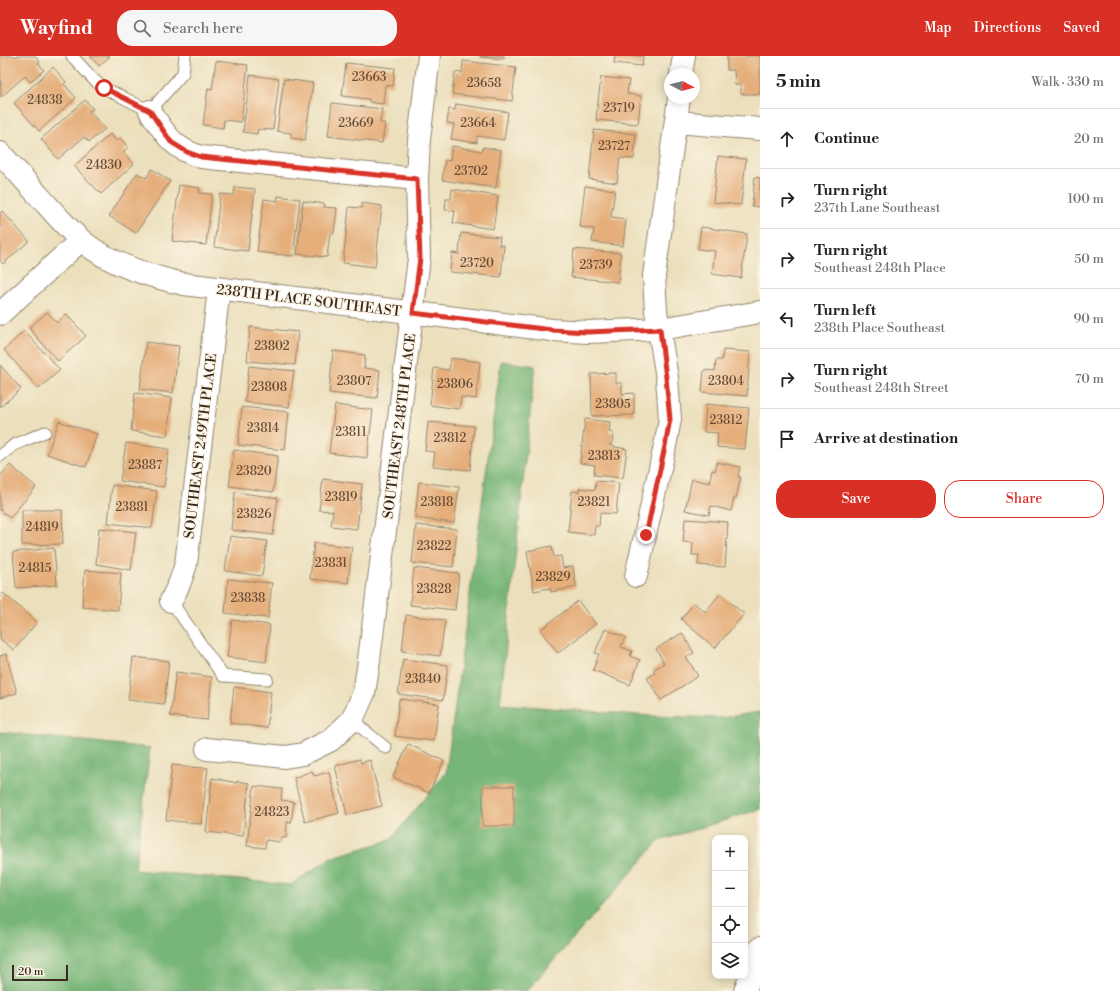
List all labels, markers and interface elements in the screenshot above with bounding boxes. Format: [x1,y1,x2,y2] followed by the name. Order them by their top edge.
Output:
[117,10,397,46] search box
[20,16,93,40] text: Wayfind
[131,17,153,39] icon: search
[163,19,243,38] text: Search here
[924,19,952,37] text: Map
[974,19,1041,37] text: Directions
[1063,19,1100,37] text: Saved
[664,68,700,104] north arrow
[352,70,387,85] house number: 23663
[776,71,821,93] text: 5 min
[1031,74,1104,90] text: Walk · 330 m
[467,76,501,91] house number: 23658
[95,79,113,97] route start
[27,93,63,108] house number: 24838
[603,101,635,116] house number: 23719
[338,116,374,131] house number: 23669
[460,116,496,131] house number: 23664
[776,128,798,150] icon: ahead
[814,129,879,148] text: Continue
[1074,131,1104,147] text: 20 m
[598,139,630,154] house number: 23727
[86,158,122,173] house number: 24830
[454,164,488,179] house number: 23702
[814,181,888,200] text: Turn right
[776,188,798,210] icon: right
[1068,191,1104,207] text: 100 m
[814,200,940,216] text: 237th Lane Southeast
[814,241,888,260] text: Turn right
[776,248,798,270] icon: right
[1074,251,1104,267] text: 50 m
[460,256,494,271] house number: 23720
[579,258,613,273] house number: 23739
[814,260,946,276] text: Southeast 248th Place
[215,281,402,321] street label: 238TH PLACE SOUTHEAST
[814,301,876,320] text: Turn left
[776,308,798,330] icon: left
[1073,311,1104,327] text: 90 m
[814,320,945,336] text: 238th Place Southeast
[380,332,420,520] street label: SOUTHEAST 248TH PLACE
[254,339,290,354] house number: 23802
[181,352,221,540] street label: SOUTHEAST 249TH PLACE
[814,361,888,380] text: Turn right
[776,368,798,390] icon: right
[1075,371,1104,387] text: 70 m
[337,374,371,389] house number: 23807
[708,374,744,389] house number: 23804
[437,377,473,392] house number: 23806
[251,380,287,395] house number: 23808
[814,380,949,396] text: Southeast 248th Street
[595,397,631,412] house number: 23805
[710,413,743,428] house number: 23812
[247,421,279,436] house number: 23814
[335,425,367,440] house number: 23811
[776,428,798,450] icon: arrive
[814,429,958,448] text: Arrive at destination
[434,431,467,446] house number: 23812
[588,449,621,464] house number: 23813
[128,458,162,473] house number: 23887
[236,464,272,479] house number: 23820
[776,480,936,518] button: Save
[944,480,1104,518] button: Share
[325,490,357,505] house number: 23819
[421,495,453,510] house number: 23818
[578,495,611,510] house number: 23821
[115,500,149,515] house number: 23881
[237,507,271,522] house number: 23826
[25,520,59,535] house number: 24819
[637,526,655,544] route end
[417,539,451,554] house number: 23822
[315,556,348,571] house number: 23831
[19,561,52,576] house number: 24815
[536,570,570,585] house number: 23829
[416,582,452,597] house number: 23828
[231,591,265,606] house number: 23838
[405,672,441,687] house number: 23840
[255,805,290,820] house number: 24823
[712,835,748,979] map controls
[712,835,748,871] button: +
[712,871,748,907] button: −
[712,907,748,943] button: locate
[712,943,748,979] button: layers
[12,963,68,982] scale bar
[18,965,43,979] text: 20 m

